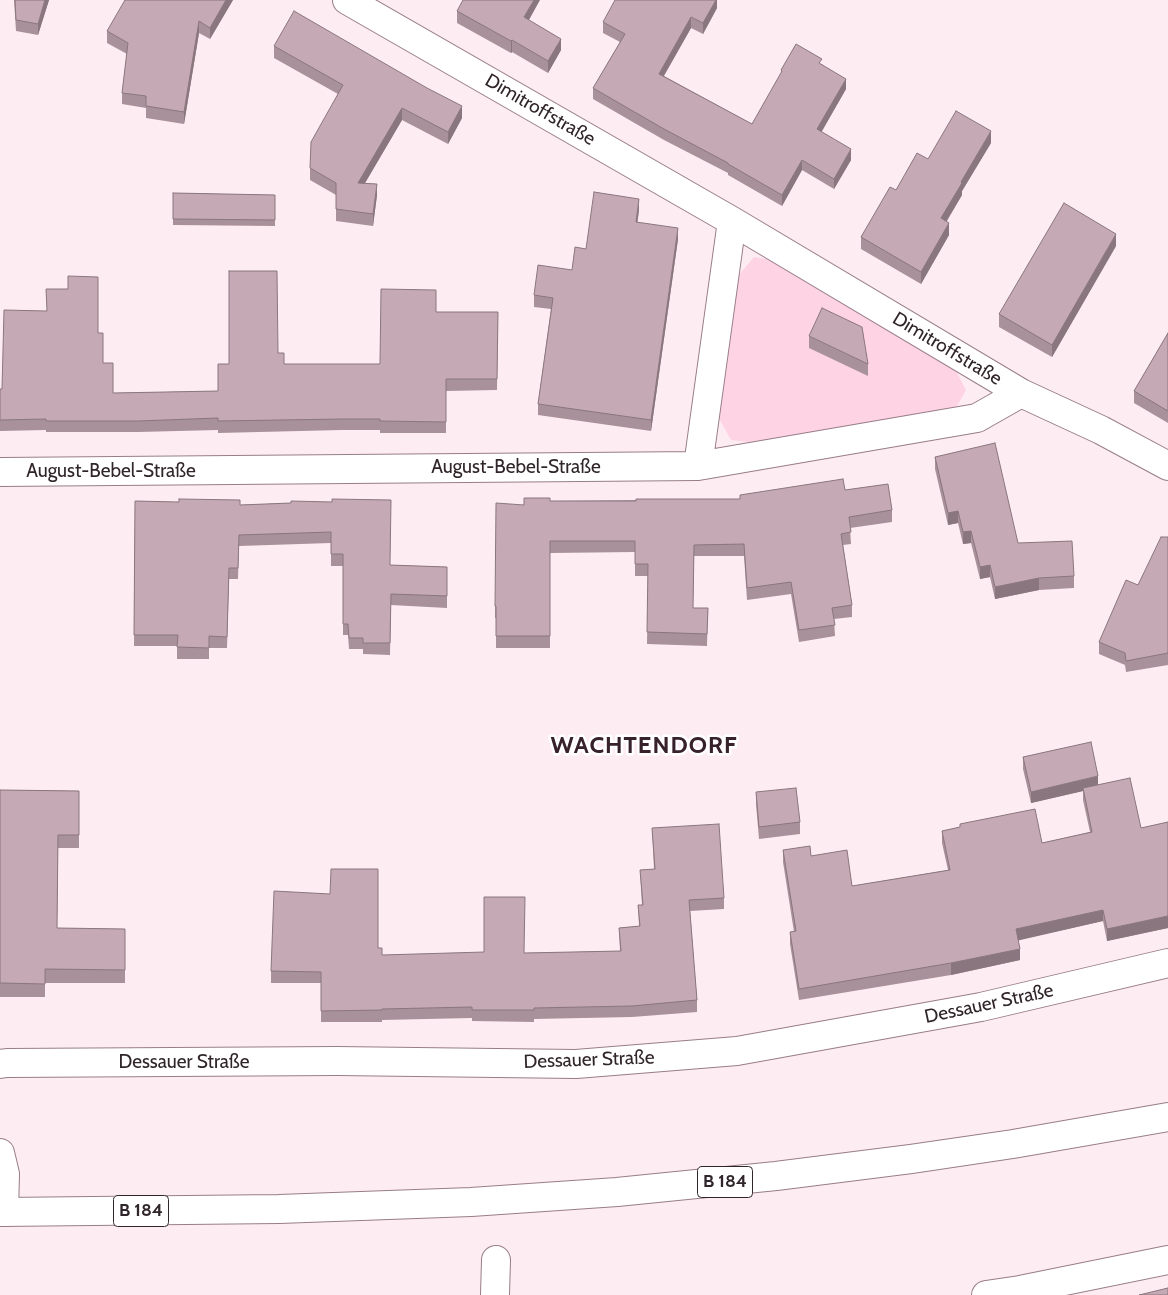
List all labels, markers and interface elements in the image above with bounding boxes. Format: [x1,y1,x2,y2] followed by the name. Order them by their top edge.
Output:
[481,69,599,151] street label: Dimitroffstraße
[888,307,1006,391] street label: Dimitroffstraße
[431,456,601,478] street label: August-Bebel-Straße
[26,460,196,482] street label: August-Bebel-Straße
[549,732,739,760] district label: WACHTENDORF
[923,979,1055,1029] street label: Dessauer Straße
[523,1046,655,1074] street label: Dessauer Straße
[118,1051,250,1073] street label: Dessauer Straße
[698,1166,752,1198] road number: B 184
[114,1196,168,1226] road number: B 184

